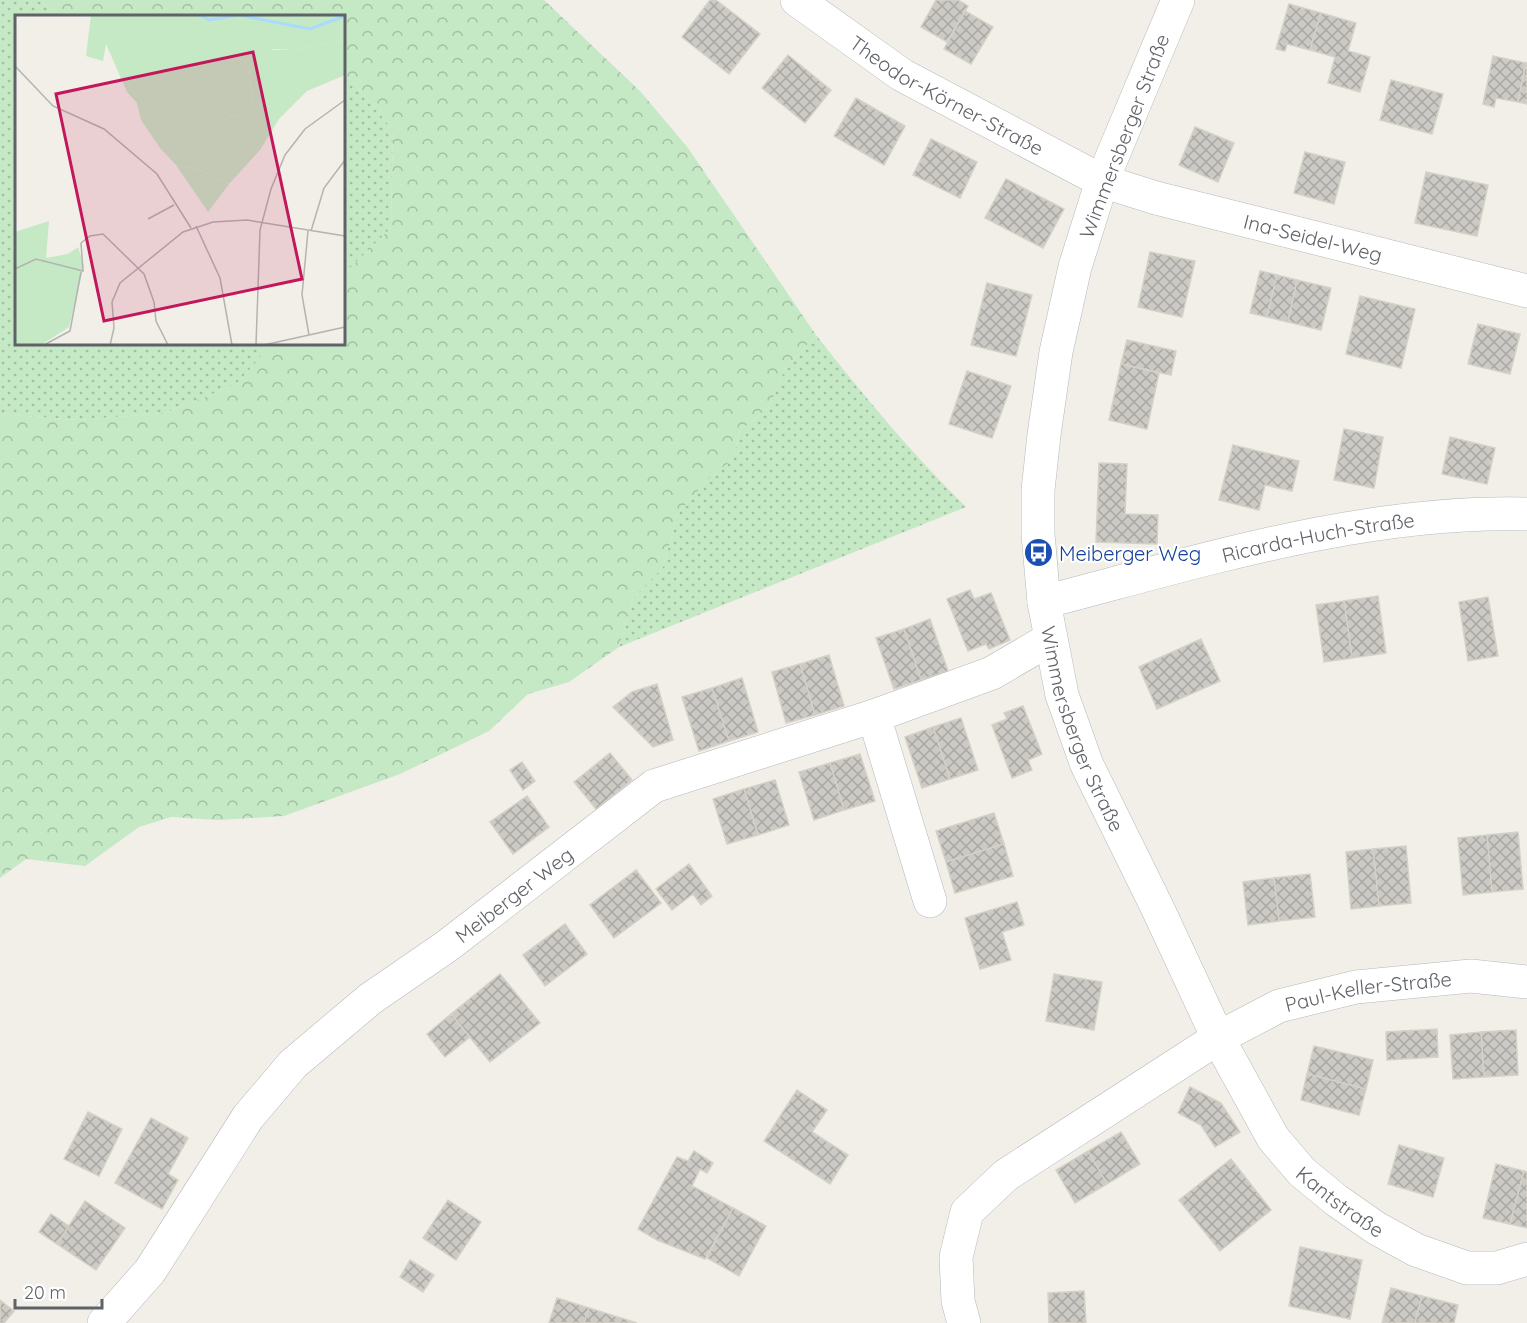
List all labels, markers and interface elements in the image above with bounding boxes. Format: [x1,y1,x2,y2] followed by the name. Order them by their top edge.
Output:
[15,15,345,345] inset map
[845,30,1048,160] street label: Theodor-Körner-Straße
[1073,30,1175,242] street label: Wimmersberger Straße
[1241,208,1385,267] street label: Ina-Seidel-Weg
[1219,507,1416,567] street label: Ricarda-Huch-Straße
[1022,537,1054,569] bus stop icon: Meiberger Weg
[1059,541,1201,566] place label: Meiberger Weg
[1036,624,1130,836] street label: Wimmersberger Straße
[450,841,578,948] street label: Meiberger Weg
[1282,965,1453,1017] street label: Paul-Keller-Straße
[1291,1160,1388,1242] street label: Kantstraße
[15,1272,102,1310] scale bar
[24,1281,66,1304] text: 20 m

